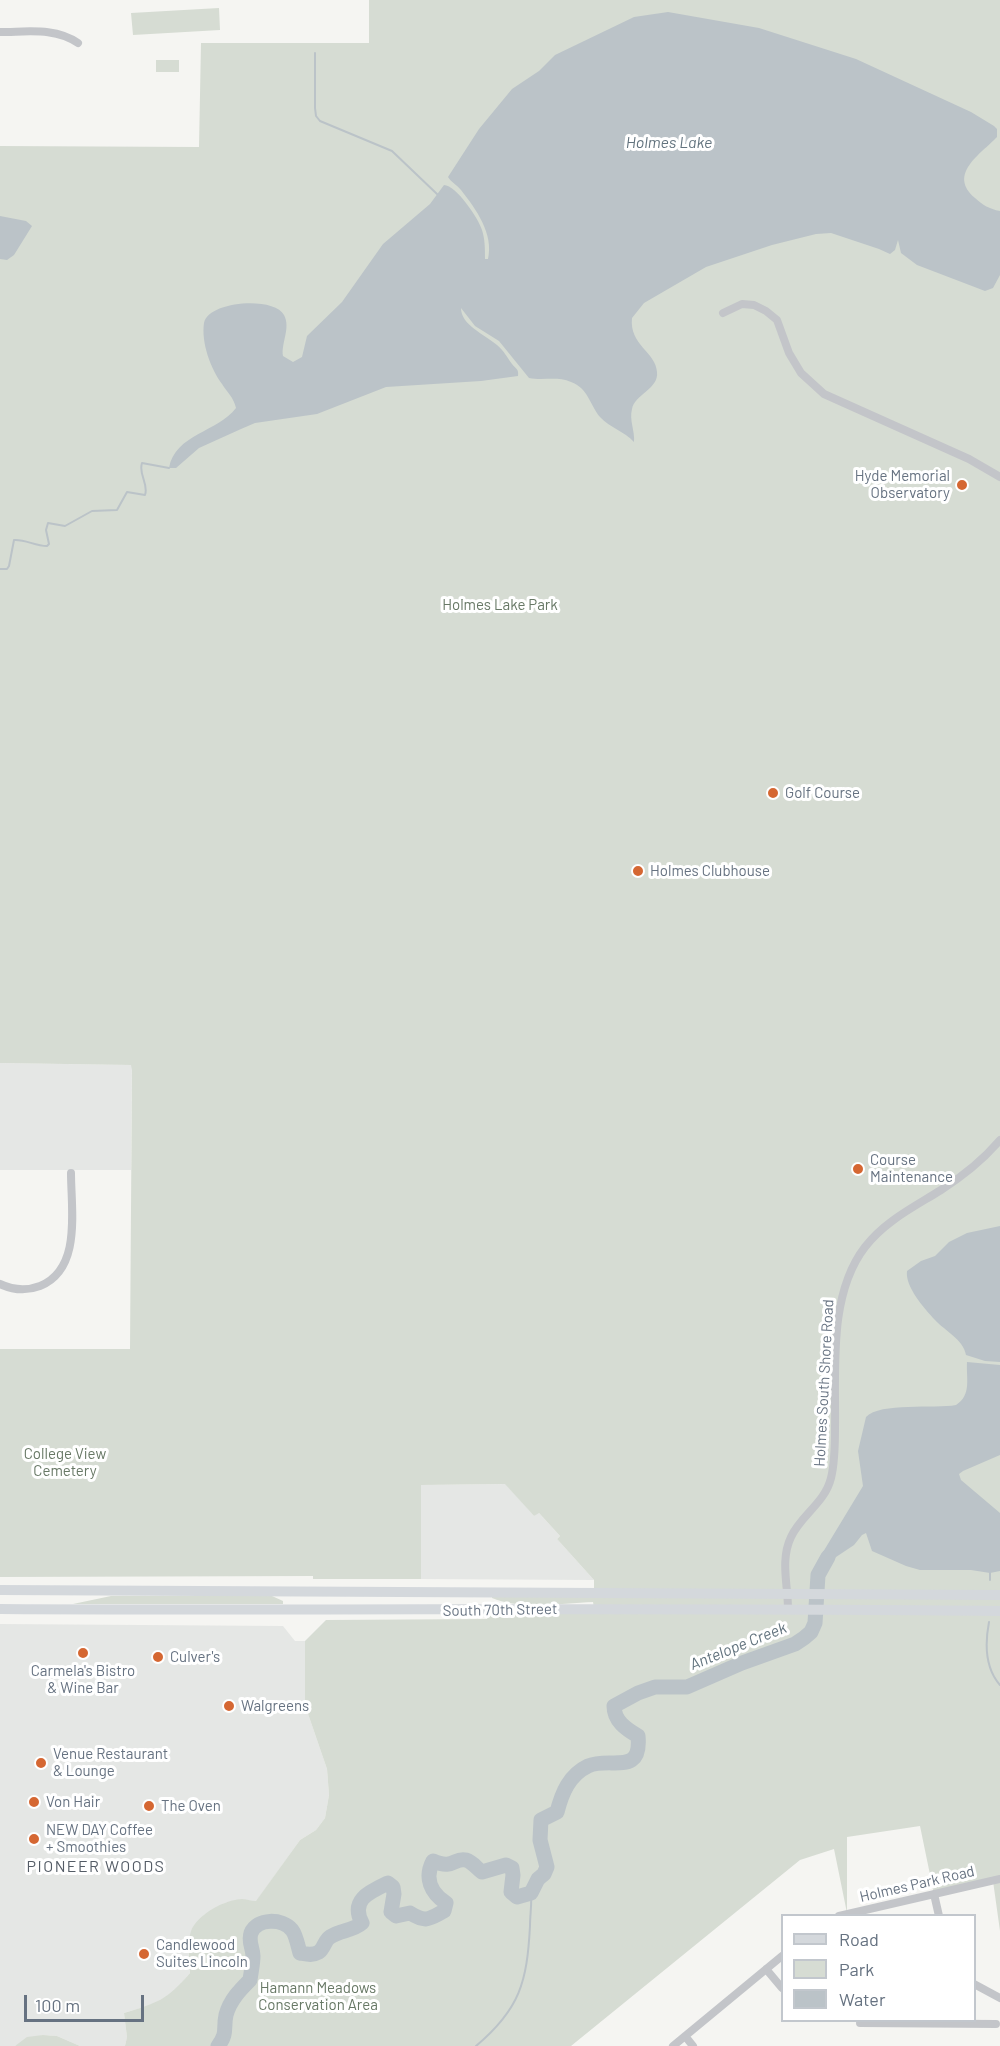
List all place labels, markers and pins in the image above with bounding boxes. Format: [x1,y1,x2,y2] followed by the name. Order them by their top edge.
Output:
[855,467,950,502] place label: Hyde Memorial Observatory
[955,478,969,492] marker: Hyde Memorial Observatory
[785,784,860,802] place label: Golf Course
[766,786,780,800] marker: Golf Course
[650,862,770,880] place label: Holmes Clubhouse
[631,864,645,878] marker: Holmes Clubhouse
[870,1151,953,1186] place label: Course Maintenance
[851,1162,865,1176] marker: Course Maintenance
[76,1646,90,1660] marker: Carmela's Bistro & Wine Bar
[170,1648,220,1666] place label: Culver's
[151,1650,165,1664] marker: Culver's
[31,1662,135,1697] place label: Carmela's Bistro & Wine Bar
[241,1697,309,1715] place label: Walgreens
[222,1699,236,1713] marker: Walgreens
[53,1745,168,1780] place label: Venue Restaurant & Lounge
[34,1756,48,1770] marker: Venue Restaurant & Lounge
[46,1793,100,1811] place label: Von Hair
[27,1795,41,1809] marker: Von Hair
[161,1797,221,1815] place label: The Oven
[142,1799,156,1813] marker: The Oven
[46,1821,153,1856] place label: NEW DAY Coffee + Smoothies
[27,1832,41,1846] marker: NEW DAY Coffee + Smoothies
[156,1936,248,1971] place label: Candlewood Suites Lincoln
[137,1947,151,1961] marker: Candlewood Suites Lincoln

